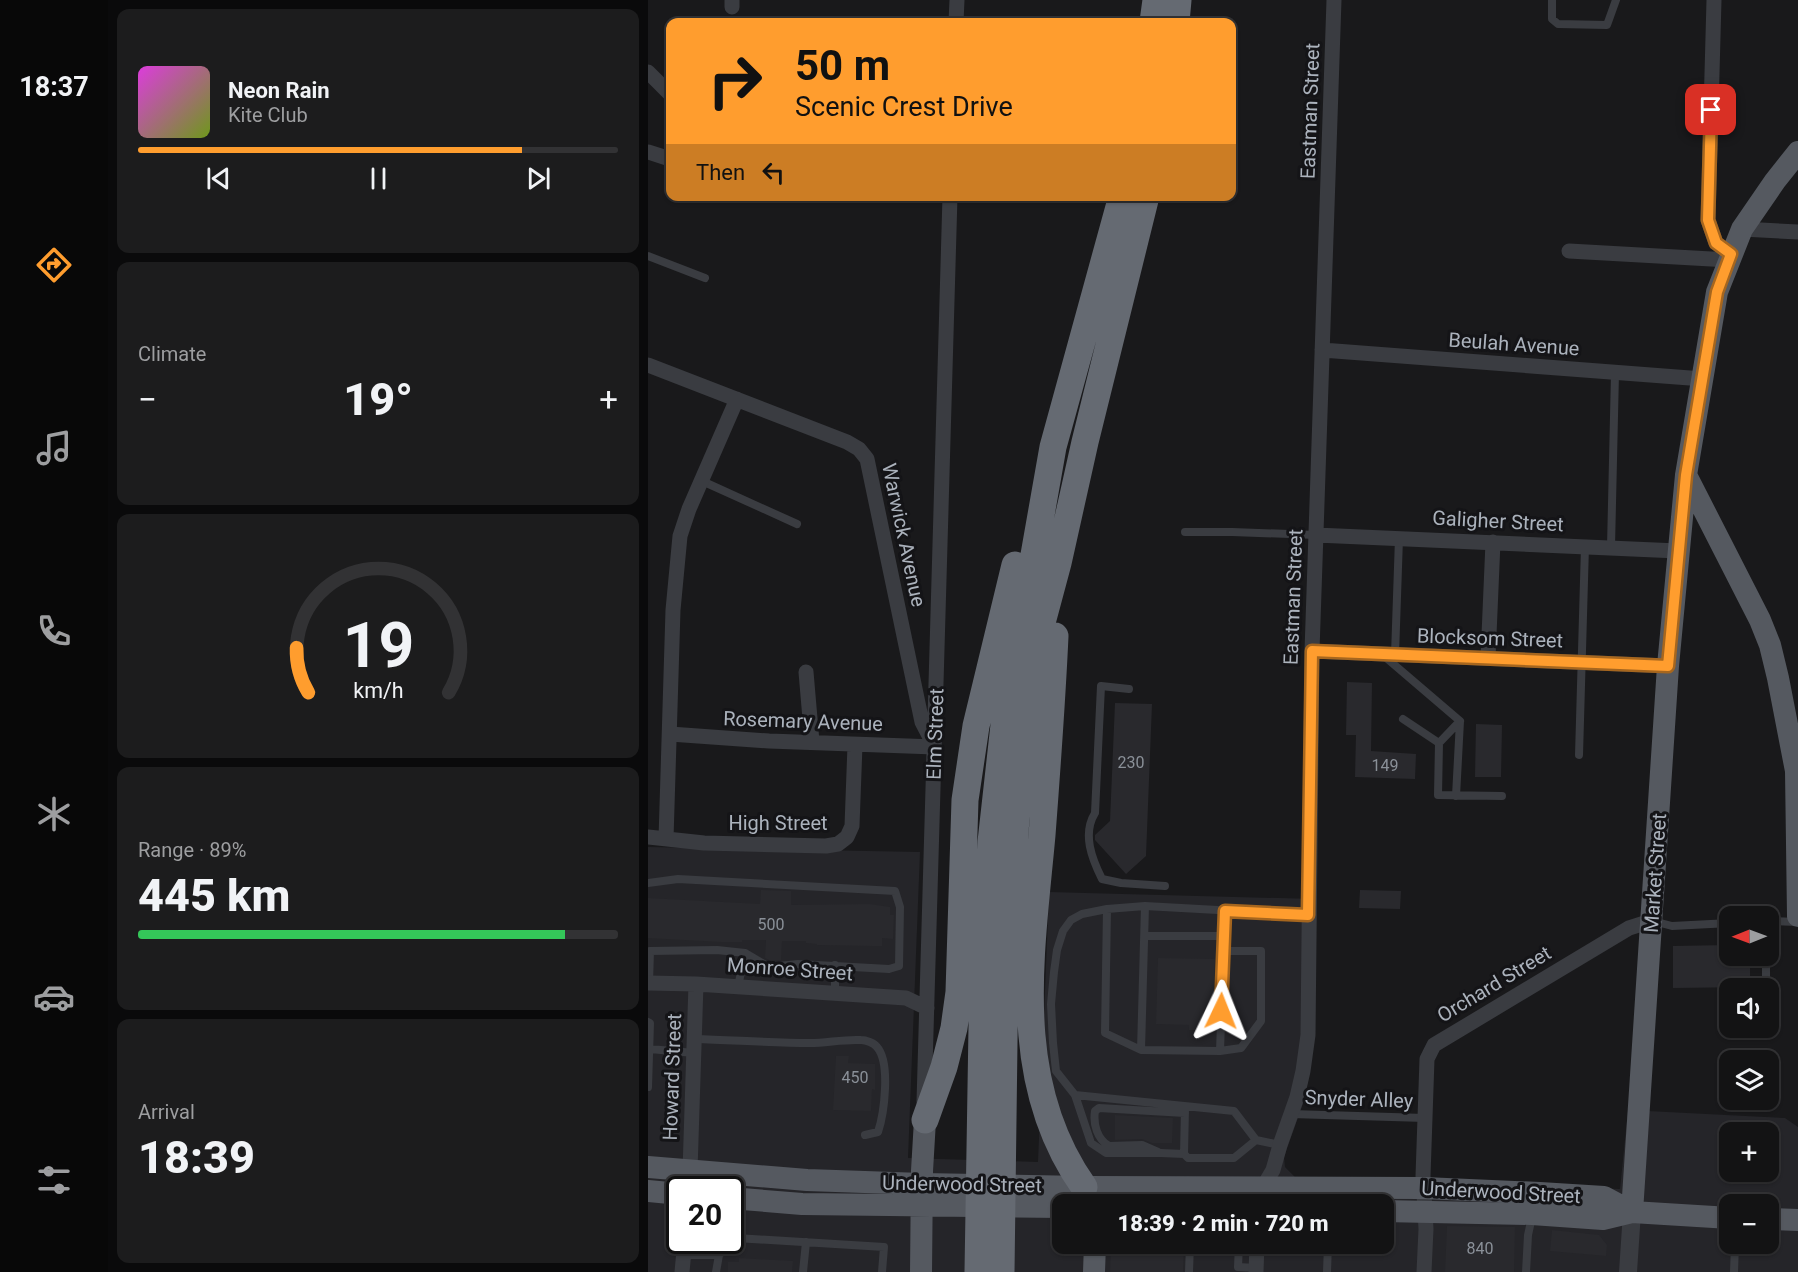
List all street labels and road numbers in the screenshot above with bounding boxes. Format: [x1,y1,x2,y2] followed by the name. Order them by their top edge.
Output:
[1296,42,1324,180] street label: Eastman Street
[1448,327,1580,361] street label: Beulah Avenue
[877,461,931,609] street label: Warwick Avenue
[1432,506,1564,536] street label: Galigher Street
[1279,528,1307,666] street label: Eastman Street
[1416,623,1564,653] street label: Blocksom Street
[921,688,949,780] street label: Elm Street
[723,706,883,736] street label: Rosemary Avenue
[728,811,828,835] street label: High Street
[1639,812,1671,934] street label: Market Street
[1433,941,1555,1027] street label: Orchard Street
[726,953,854,985] street label: Monroe Street
[658,1013,686,1141] street label: Howard Street
[1304,1085,1414,1113] street label: Snyder Alley
[882,1171,1042,1197] street label: Underwood Street
[1421,1176,1581,1208] street label: Underwood Street

